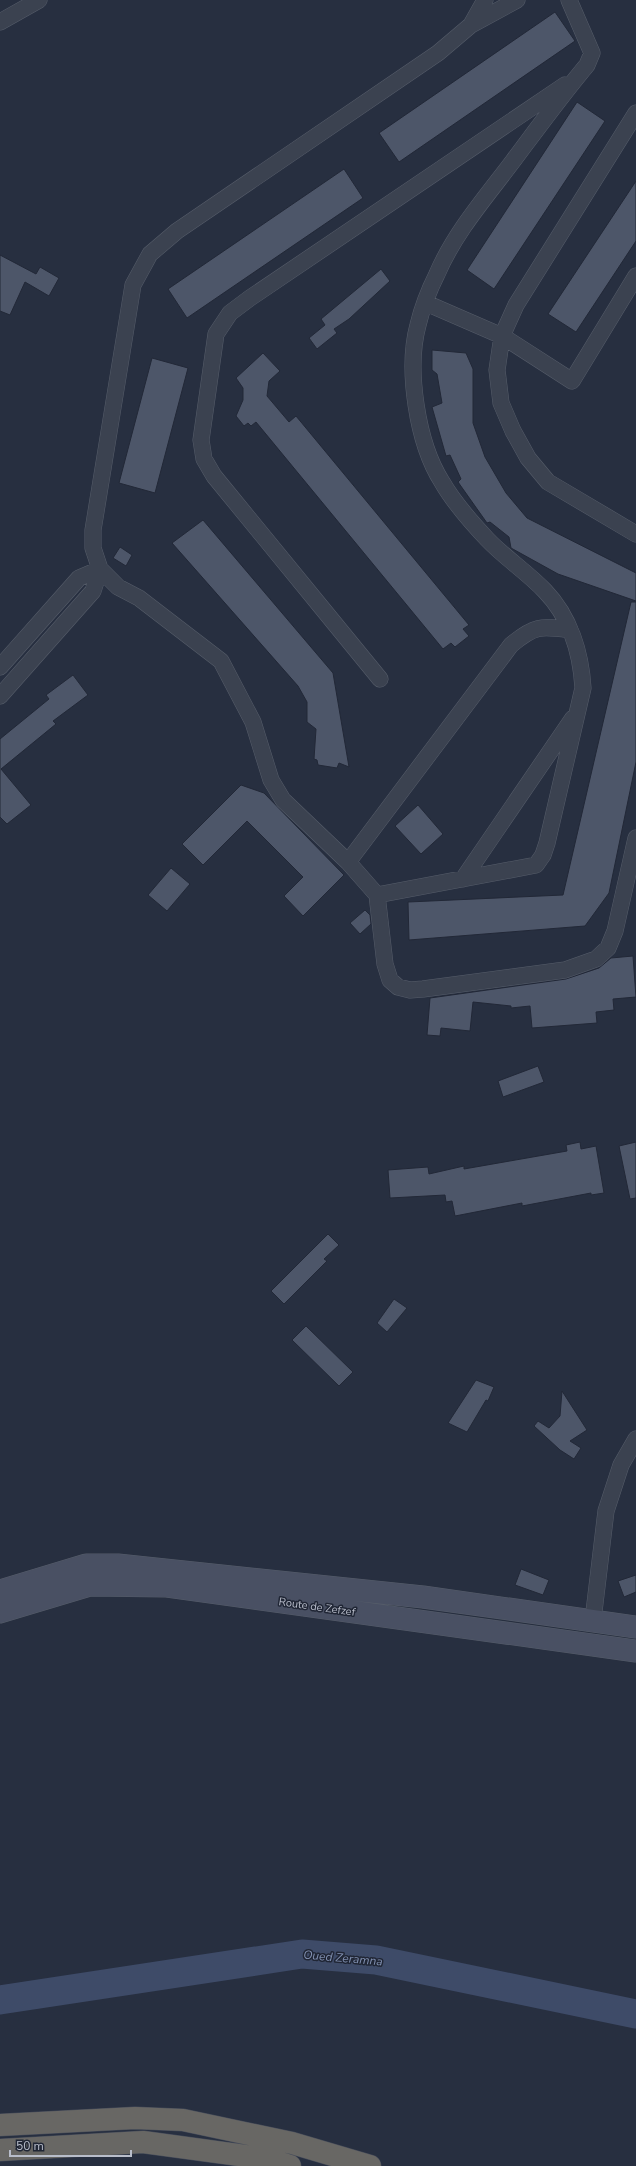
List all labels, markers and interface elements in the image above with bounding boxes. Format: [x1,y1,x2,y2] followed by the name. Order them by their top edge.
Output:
[278,1594,357,1620] street label: Route de Zefzef
[303,1947,383,1969] water label: Oued Zeramna
[10,2132,131,2158] scale bar
[16,2138,44,2154] text: 50 m

